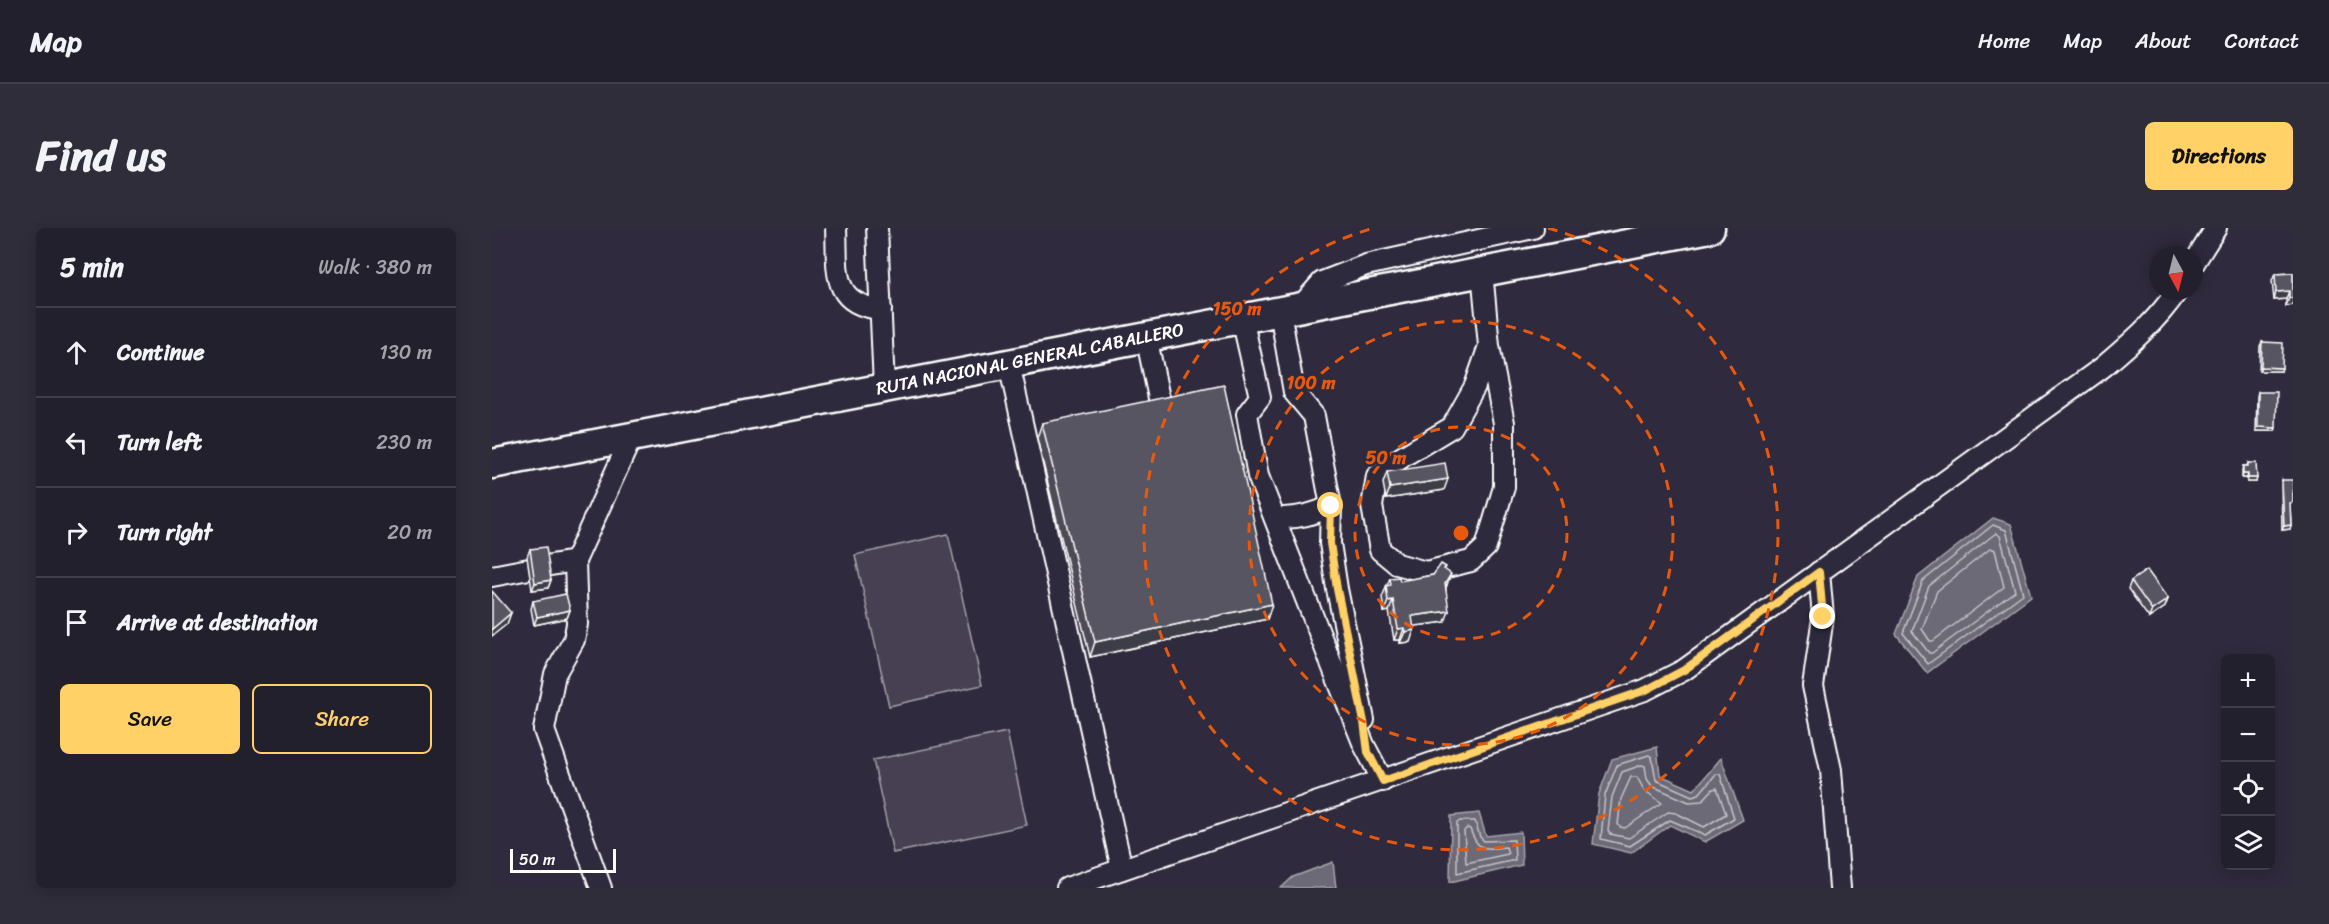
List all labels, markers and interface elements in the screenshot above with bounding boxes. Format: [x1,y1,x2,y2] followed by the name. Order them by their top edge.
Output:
[30,17,82,66] text: Map
[1978,22,2030,60] text: Home
[2063,22,2102,60] text: Map
[2135,22,2192,60] text: About
[2225,22,2299,60] text: Contact
[36,119,166,193] text: Find us
[2145,122,2293,190] button: Directions
[60,244,124,290] text: 5 min
[2149,246,2203,300] north arrow
[318,250,432,285] text: Walk · 380 m
[1213,293,1261,325] text: 150 m
[873,313,1187,405] street label: RUTA NACIONAL GENERAL CABALLERO
[117,333,205,372] text: Continue
[379,335,432,370] text: 130 m
[60,336,93,369] icon: ahead
[1287,367,1336,399] text: 100 m
[117,423,202,462] text: Turn left
[376,425,432,460] text: 230 m
[60,426,93,459] icon: left
[1366,442,1407,474] text: 50 m
[1317,492,1343,518] route start
[117,513,212,552] text: Turn right
[387,515,432,550] text: 20 m
[60,516,93,549] icon: right
[1451,523,1471,543] centre of rings
[117,603,318,642] text: Arrive at destination
[1809,603,1835,629] route end
[60,606,93,639] icon: arrive
[2221,654,2275,870] map controls
[2221,654,2275,708] button: +
[60,684,240,754] button: Save
[252,684,432,754] button: Share
[2221,708,2275,762] button: −
[2221,762,2275,816] button: locate
[2221,816,2275,870] button: layers
[519,845,555,874] text: 50 m
[510,846,616,874] scale bar

